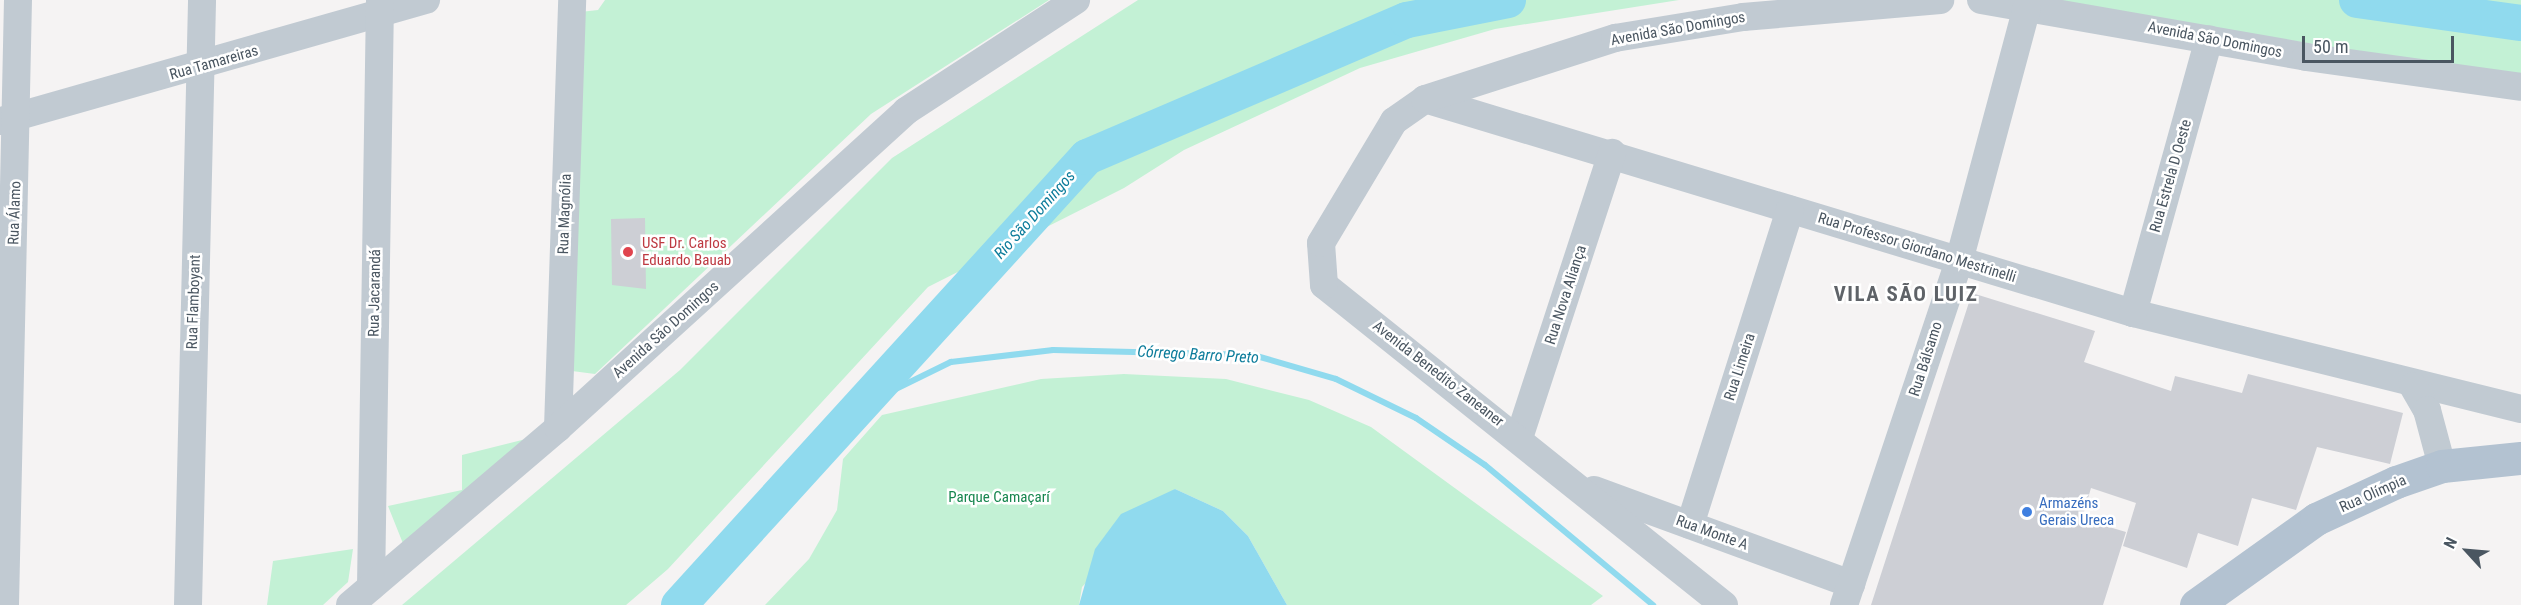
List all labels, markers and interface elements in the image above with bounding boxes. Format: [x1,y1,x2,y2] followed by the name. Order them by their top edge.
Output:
[1609,8,1747,50] street label: Avenida São Domingos
[2146,18,2284,62] street label: Avenida São Domingos
[2305,24,2456,62] scale bar
[2313,36,2348,57] text: 50 m
[167,42,261,84] street label: Rua Tamareiras
[2146,118,2196,234] street label: Rua Estrela D Oeste
[990,167,1080,263] water label: Rio São Domingos
[555,173,575,255] street label: Rua Magnólia
[5,181,25,245] street label: Rua Álamo
[1816,209,2018,287] street label: Rua Professor Giordano Mestrinelli
[642,234,731,269] place label: USF Dr. Carlos Eduardo Bauab
[619,243,637,261] marker: USF Dr. Carlos Eduardo Bauab
[1541,243,1591,347] street label: Rua Nova Aliança
[365,249,385,337] street label: Rua Jacarandá
[183,254,205,350] street label: Rua Flamboyant
[609,278,723,382] street label: Avenida São Domingos
[1834,281,1978,307] district label: VILA SÃO LUIZ
[1369,317,1507,431] street label: Avenida Benedito Zaneaner
[1905,319,1947,399] street label: Rua Bálsamo
[1721,331,1759,403] street label: Rua Limeira
[1137,342,1259,368] water label: Córrego Barro Preto
[2337,471,2409,517] street label: Rua Olímpia
[948,489,1050,507] park label: Parque Camaçarí
[2039,494,2114,529] place label: Armazéns Gerais Ureca
[2020,505,2034,519] marker: Armazéns Gerais Ureca
[1673,512,1751,554] street label: Rua Monte A
[2437,521,2497,581] north arrow
[2440,534,2461,551] text: N

